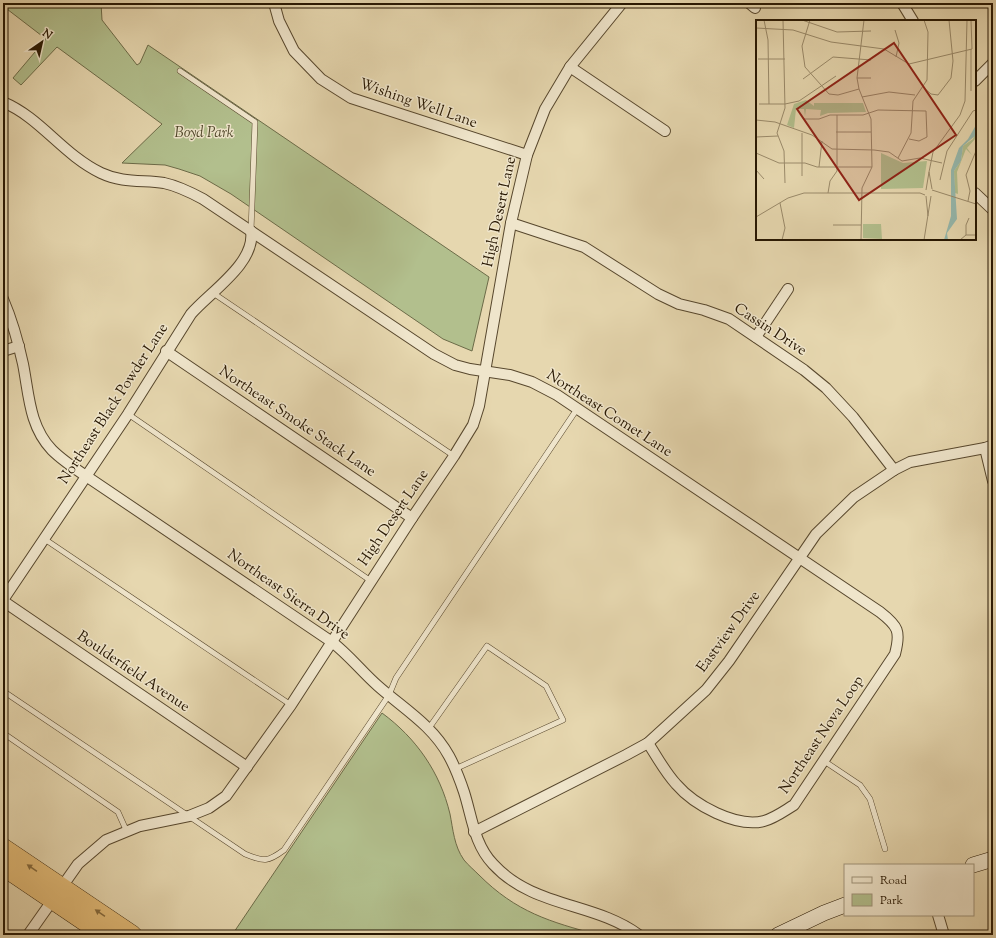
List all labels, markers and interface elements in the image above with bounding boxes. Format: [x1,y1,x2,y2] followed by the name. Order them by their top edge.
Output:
[756,20,976,240] inset map
[22,22,62,62] north arrow
[38,25,55,44] text: N
[356,74,480,134] street label: Wishing Well Lane
[174,123,234,144] park label: Boyd Park
[478,155,522,269] street label: High Desert Lane
[729,299,811,361] street label: Cassin Drive
[54,319,174,489] street label: Northeast Black Powder Lane
[214,361,380,483] street label: Northeast Smoke Stack Lane
[542,365,676,463] street label: Northeast Comet Lane
[354,465,434,571] street label: High Desert Lane
[223,545,353,645] street label: Northeast Sierra Drive
[692,587,766,677] street label: Eastview Drive
[72,626,194,718] street label: Boulderfield Avenue
[775,672,869,798] street label: Northeast Nova Loop
[27,864,37,872] one-way arrow
[844,864,974,916] legend
[880,872,907,890] text: Road
[880,892,903,910] text: Park
[94,910,105,917] one-way arrow

